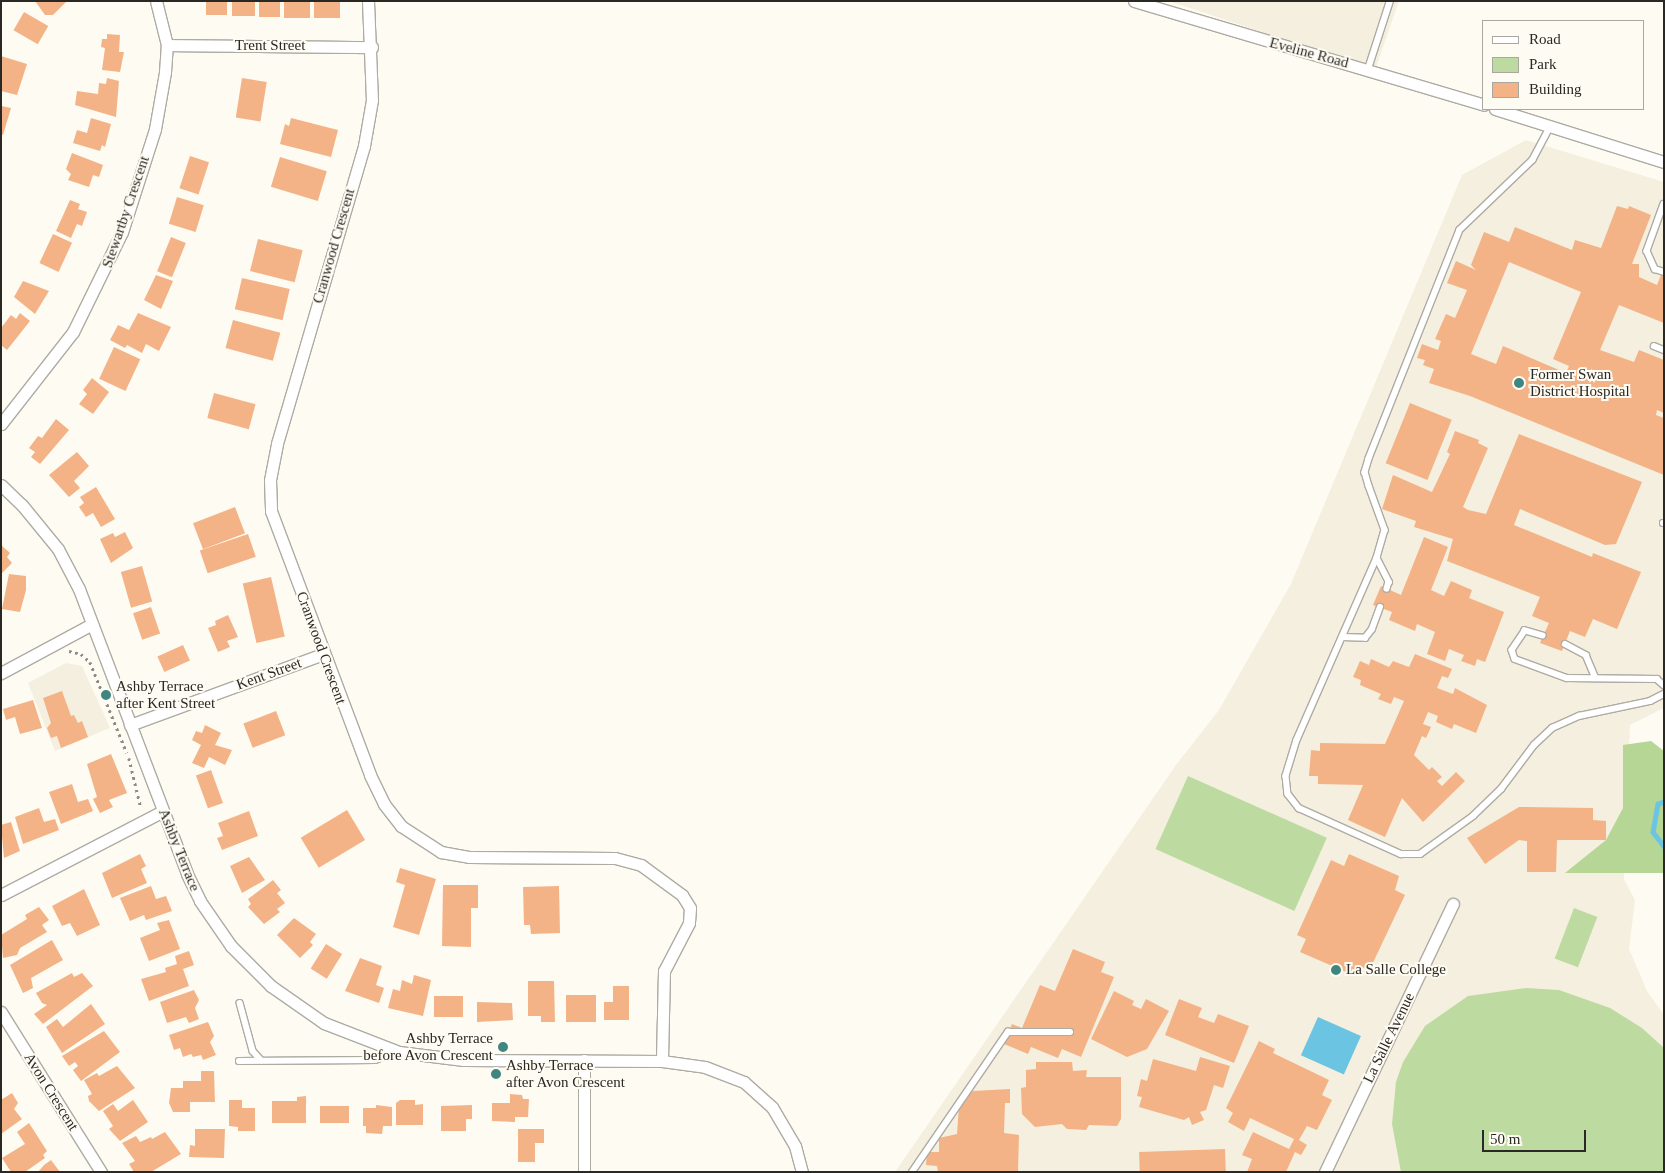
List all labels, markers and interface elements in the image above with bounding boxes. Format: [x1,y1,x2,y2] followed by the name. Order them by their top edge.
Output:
[1482,20,1645,110] legend
[1529,31,1561,47] text: Road
[1267,34,1351,72] street label: Eveline Road
[235,37,305,55] street label: Trent Street
[1529,56,1557,72] text: Park
[1529,81,1582,97] text: Building
[98,154,154,270] street label: Stewartby Crescent
[309,186,359,306] street label: Cranwood Crescent
[1530,365,1630,400] place label: Former Swan District Hospital
[1512,376,1526,390] marker: Former Swan District Hospital
[292,589,350,707] street label: Cranwood Crescent
[234,654,304,694] street label: Kent Street
[116,677,215,712] place label: Ashby Terrace after Kent Street
[100,689,112,701] marker: Ashby Terrace after Kent Street
[154,806,204,894] street label: Ashby Terrace
[1346,961,1446,979] place label: La Salle College
[1330,964,1342,976] marker: La Salle College
[1359,990,1419,1086] street label: La Salle Avenue
[362,1029,493,1064] place label: Ashby Terrace before Avon Crescent
[497,1041,509,1053] marker: Ashby Terrace before Avon Crescent
[20,1050,82,1134] street label: Avon Crescent
[506,1056,626,1091] place label: Ashby Terrace after Avon Crescent
[490,1068,502,1080] marker: Ashby Terrace after Avon Crescent
[1485,1120,1589,1152] scale bar
[1490,1131,1520,1147] text: 50 m

